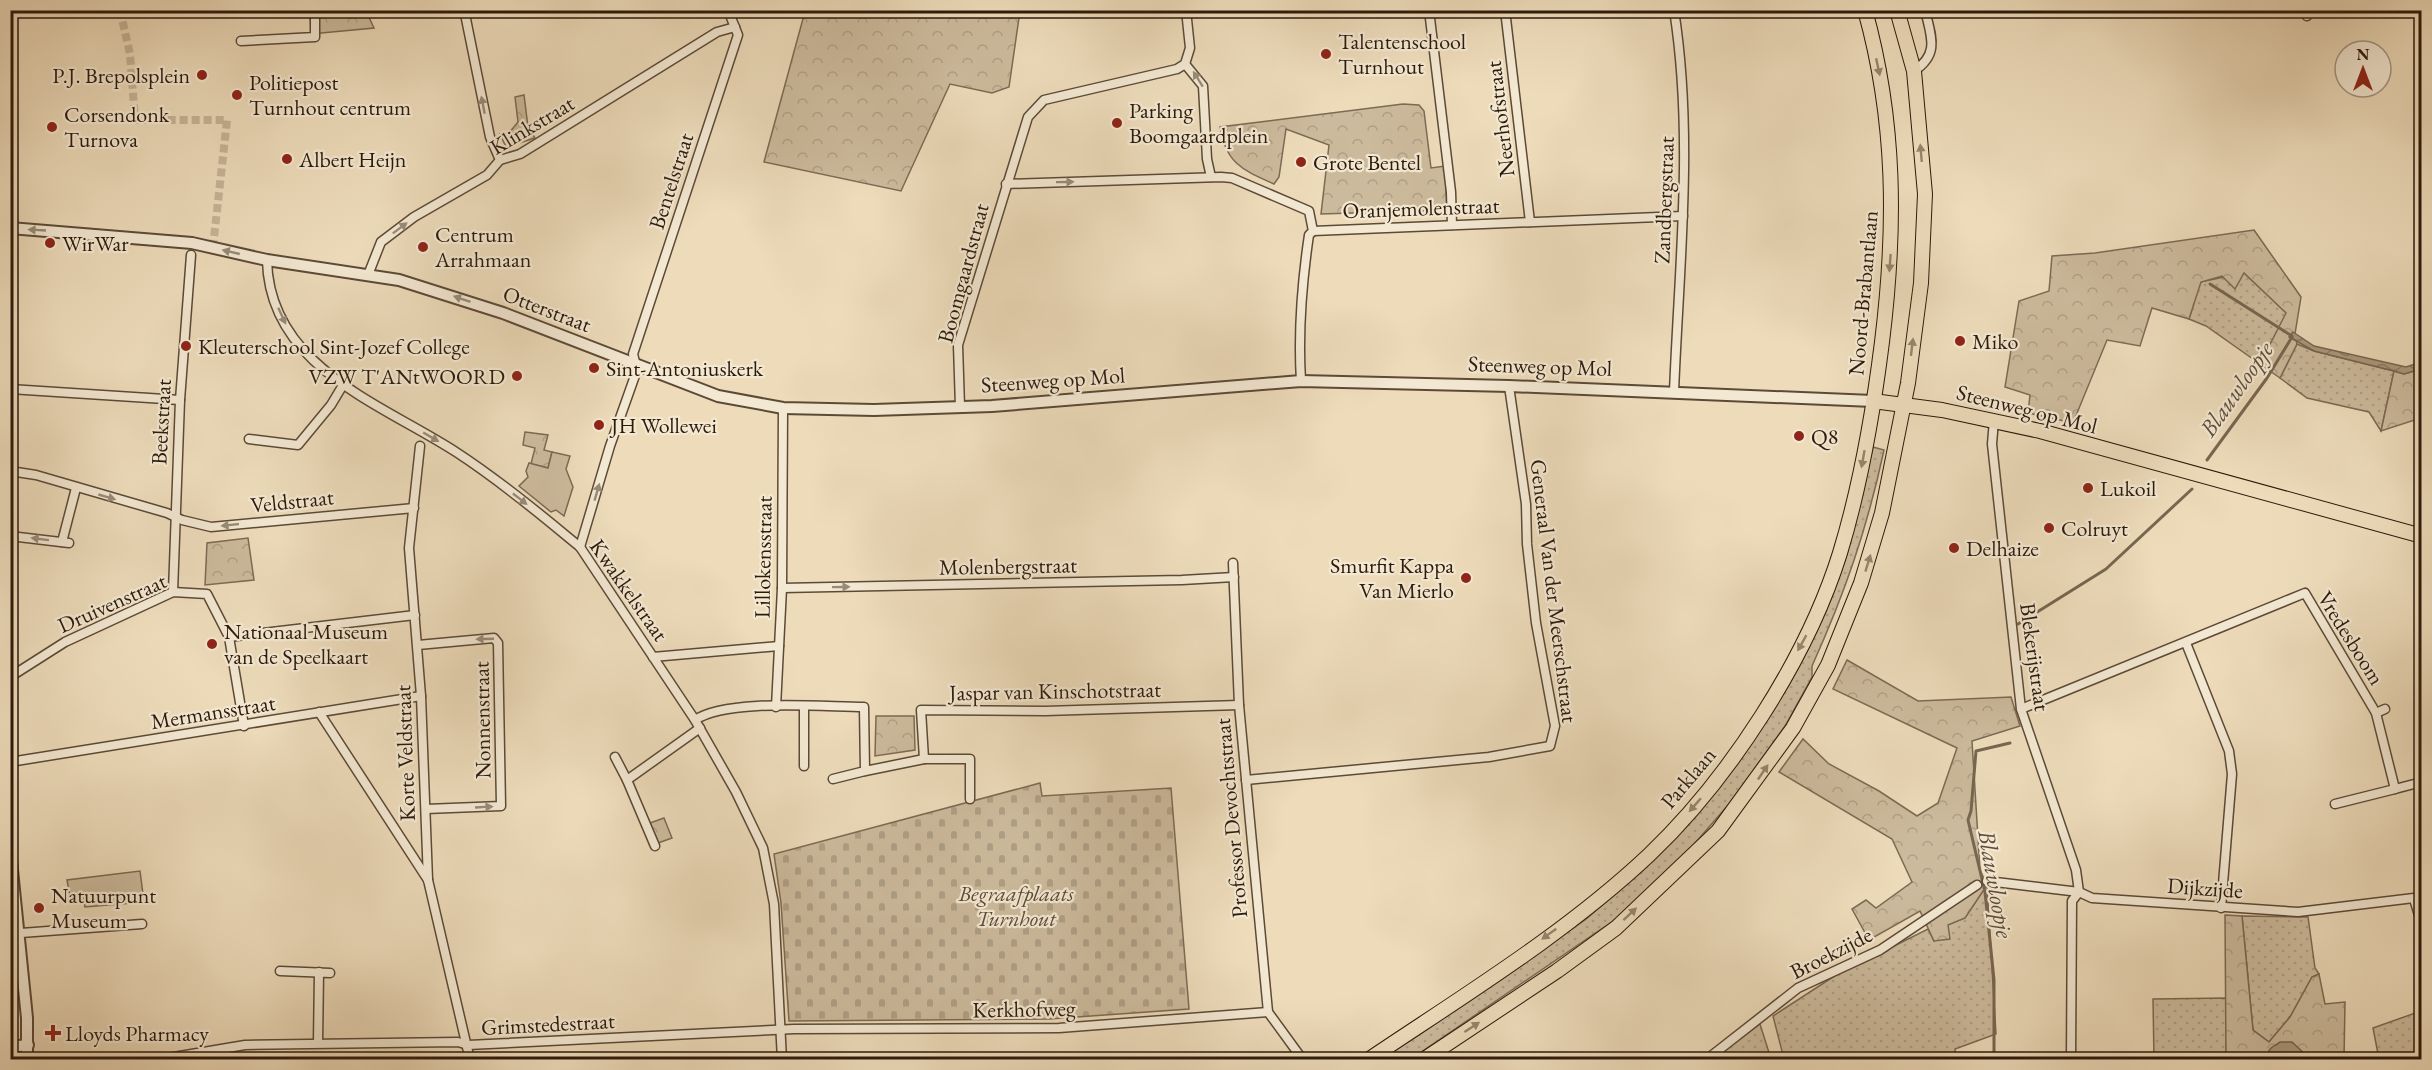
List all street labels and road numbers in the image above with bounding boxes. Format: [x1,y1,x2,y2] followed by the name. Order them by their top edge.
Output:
[1478,59,1522,179] street label: Neerhofstraat
[484,88,580,161] street label: Klinkstraat
[642,129,700,233] street label: Bentelstraat
[1647,136,1681,264] street label: Zandbergstraat
[1342,191,1500,225] street label: Oranjemolenstraat
[930,200,996,346] street label: Boomgaardstraat
[1841,209,1885,377] street label: Noord-Brabantlaan
[499,279,595,339] street label: Otterstraat
[1467,349,1613,383] street label: Steenweg op Mol
[980,361,1126,399] street label: Steenweg op Mol
[1954,377,2100,441] street label: Steenweg op Mol
[144,378,178,466] street label: Beekstraat
[1523,458,1585,724] street label: Generaal Van der Meerschstraat
[249,482,335,520] street label: Veldstraat
[747,495,779,619] street label: Lillokensstraat
[583,533,675,647] street label: Kwakkelstraat
[939,550,1077,582] street label: Molenbergstraat
[53,566,171,640] street label: Druivenstraat
[2311,586,2391,690] street label: Vredesboom
[2013,601,2057,713] street label: Blekerijstraat
[466,661,498,779] street label: Nonnenstraat
[947,675,1161,707] street label: Jaspar van Kinschotstraat
[388,684,422,822] street label: Korte Veldstraat
[149,688,277,736] street label: Mermansstraat
[1208,717,1254,919] street label: Professor Devochtstraat
[1654,741,1722,815] street label: Parklaan
[2166,871,2244,905] street label: Dijkzijde
[1785,920,1877,986] street label: Broekzijde
[972,994,1076,1024] street label: Kerkhofweg
[480,1006,616,1042] street label: Grimstedestraat

